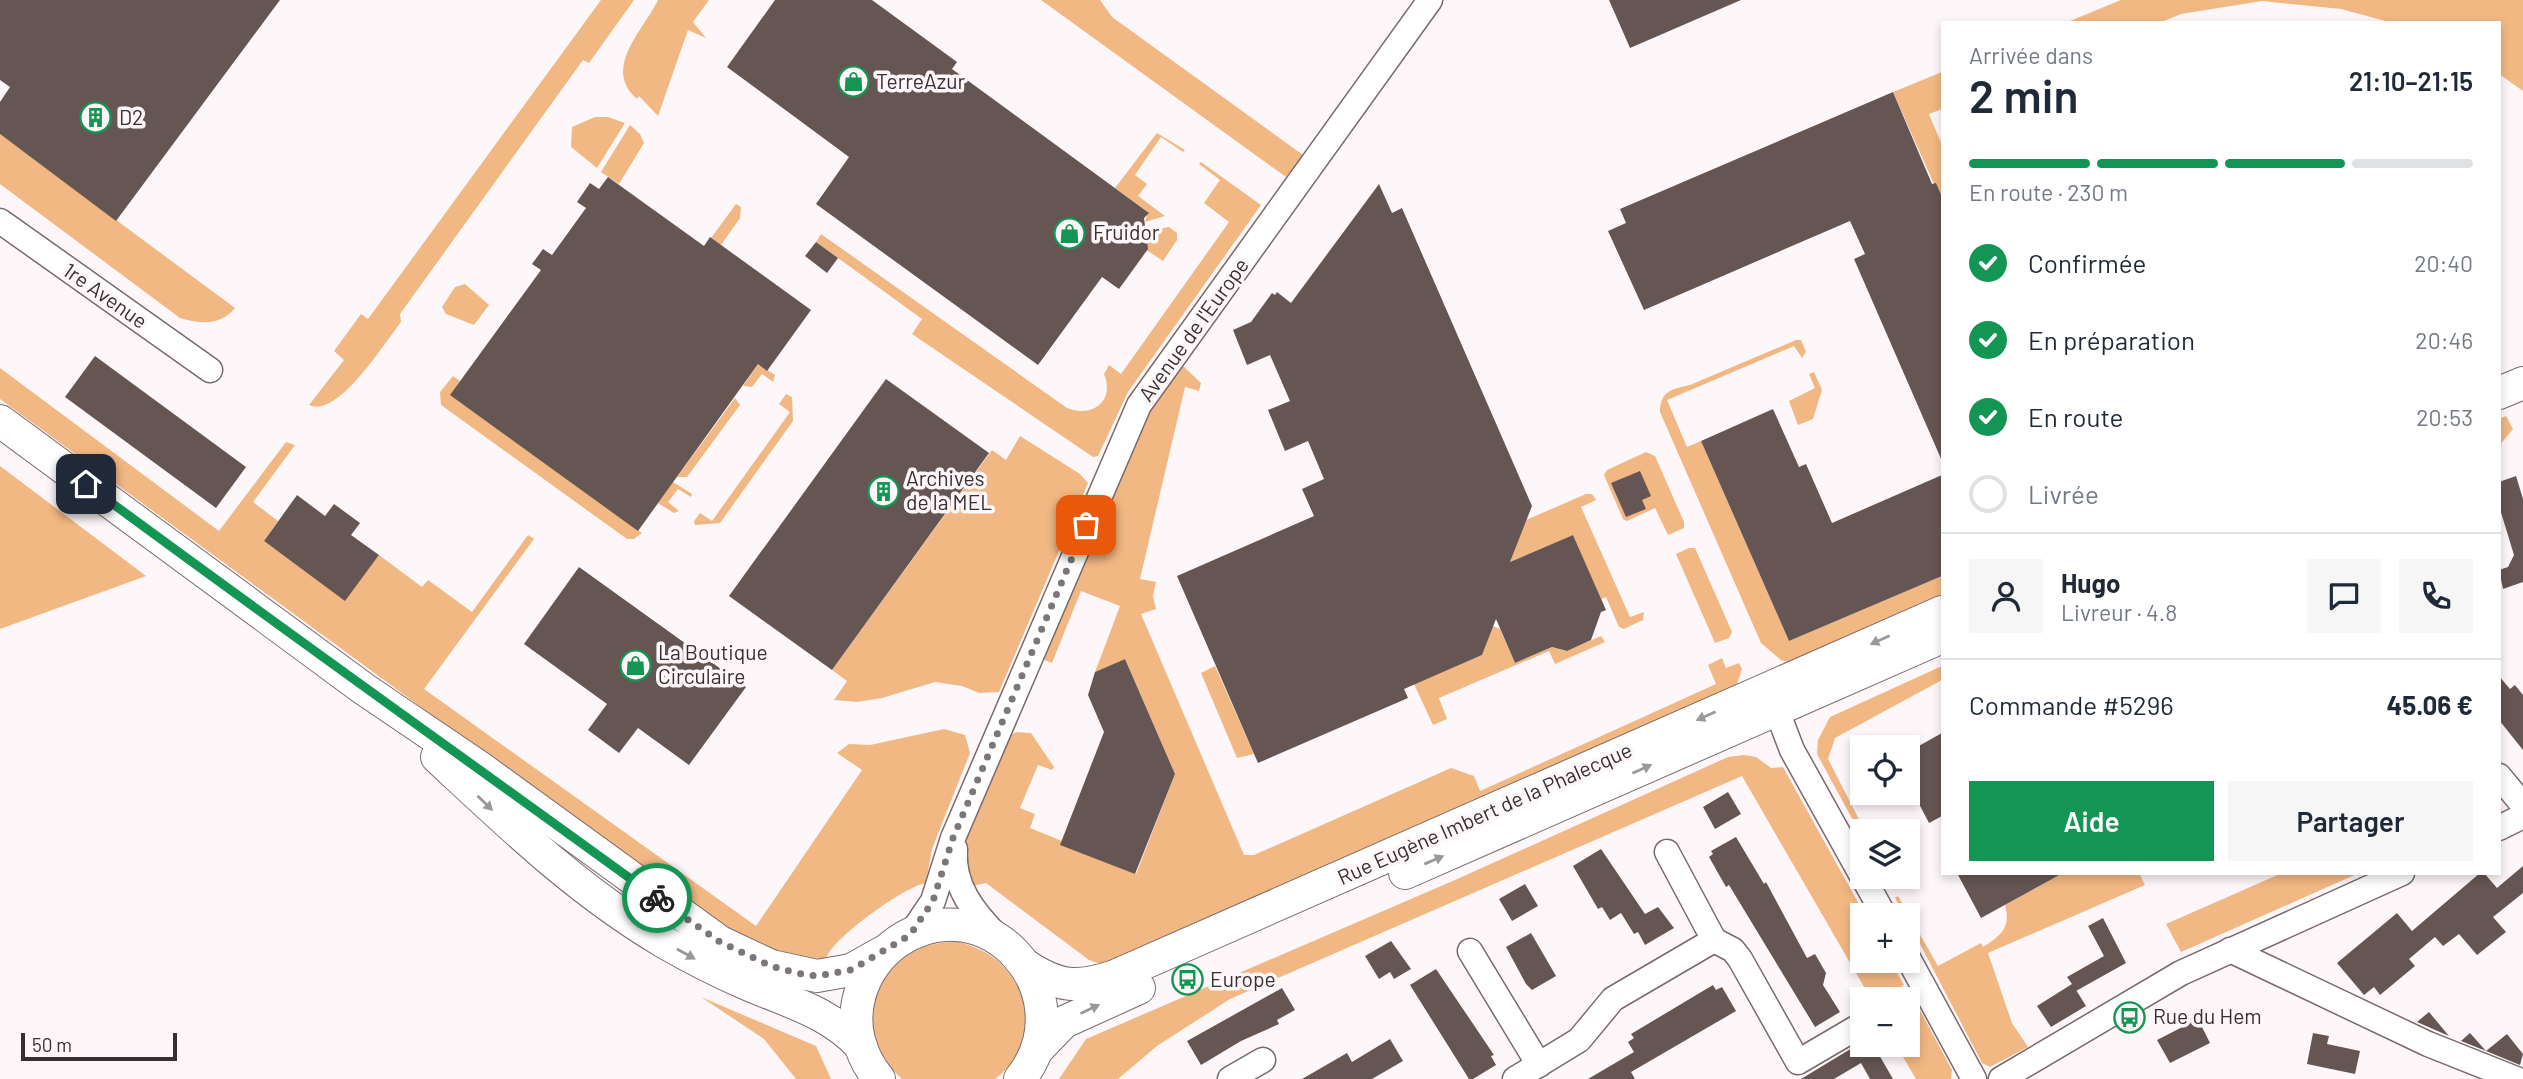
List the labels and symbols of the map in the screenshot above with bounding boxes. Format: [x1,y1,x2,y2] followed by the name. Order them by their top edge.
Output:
[836,65,870,99] shop icon: TerreAzur
[876,68,965,93] place label: TerreAzur
[79,101,113,135] building icon: D2
[119,104,143,129] place label: D2
[1053,216,1087,250] shop icon: Fruidor
[1093,219,1160,244] place label: Fruidor
[1132,253,1253,406] street label: Avenue de l'Europe
[59,257,153,333] street label: 1re Avenue
[56,454,116,514] pin
[906,465,992,514] place label: Archives de la MEL
[866,474,900,508] building icon: Archives de la MEL
[1056,495,1116,555] pin
[1870,634,1890,646] one-way arrow
[658,639,768,688] place label: La Boutique Circulaire
[618,648,652,682] shop icon: La Boutique Circulaire
[1696,710,1716,722] one-way arrow
[1333,736,1635,889] street label: Rue Eugène Imbert de la Phalecque
[1632,763,1652,775] one-way arrow
[477,795,494,812] one-way arrow
[1424,854,1444,866] one-way arrow
[622,863,692,933] courier
[676,948,696,960] one-way arrow
[1170,963,1204,997] bus stop icon: Europe
[1210,966,1276,991] place label: Europe
[2113,1000,2147,1034] bus stop icon: Rue du Hem
[1080,1003,1100,1015] one-way arrow
[2153,1003,2262,1028] place label: Rue du Hem
[21,1030,177,1062] scale bar

